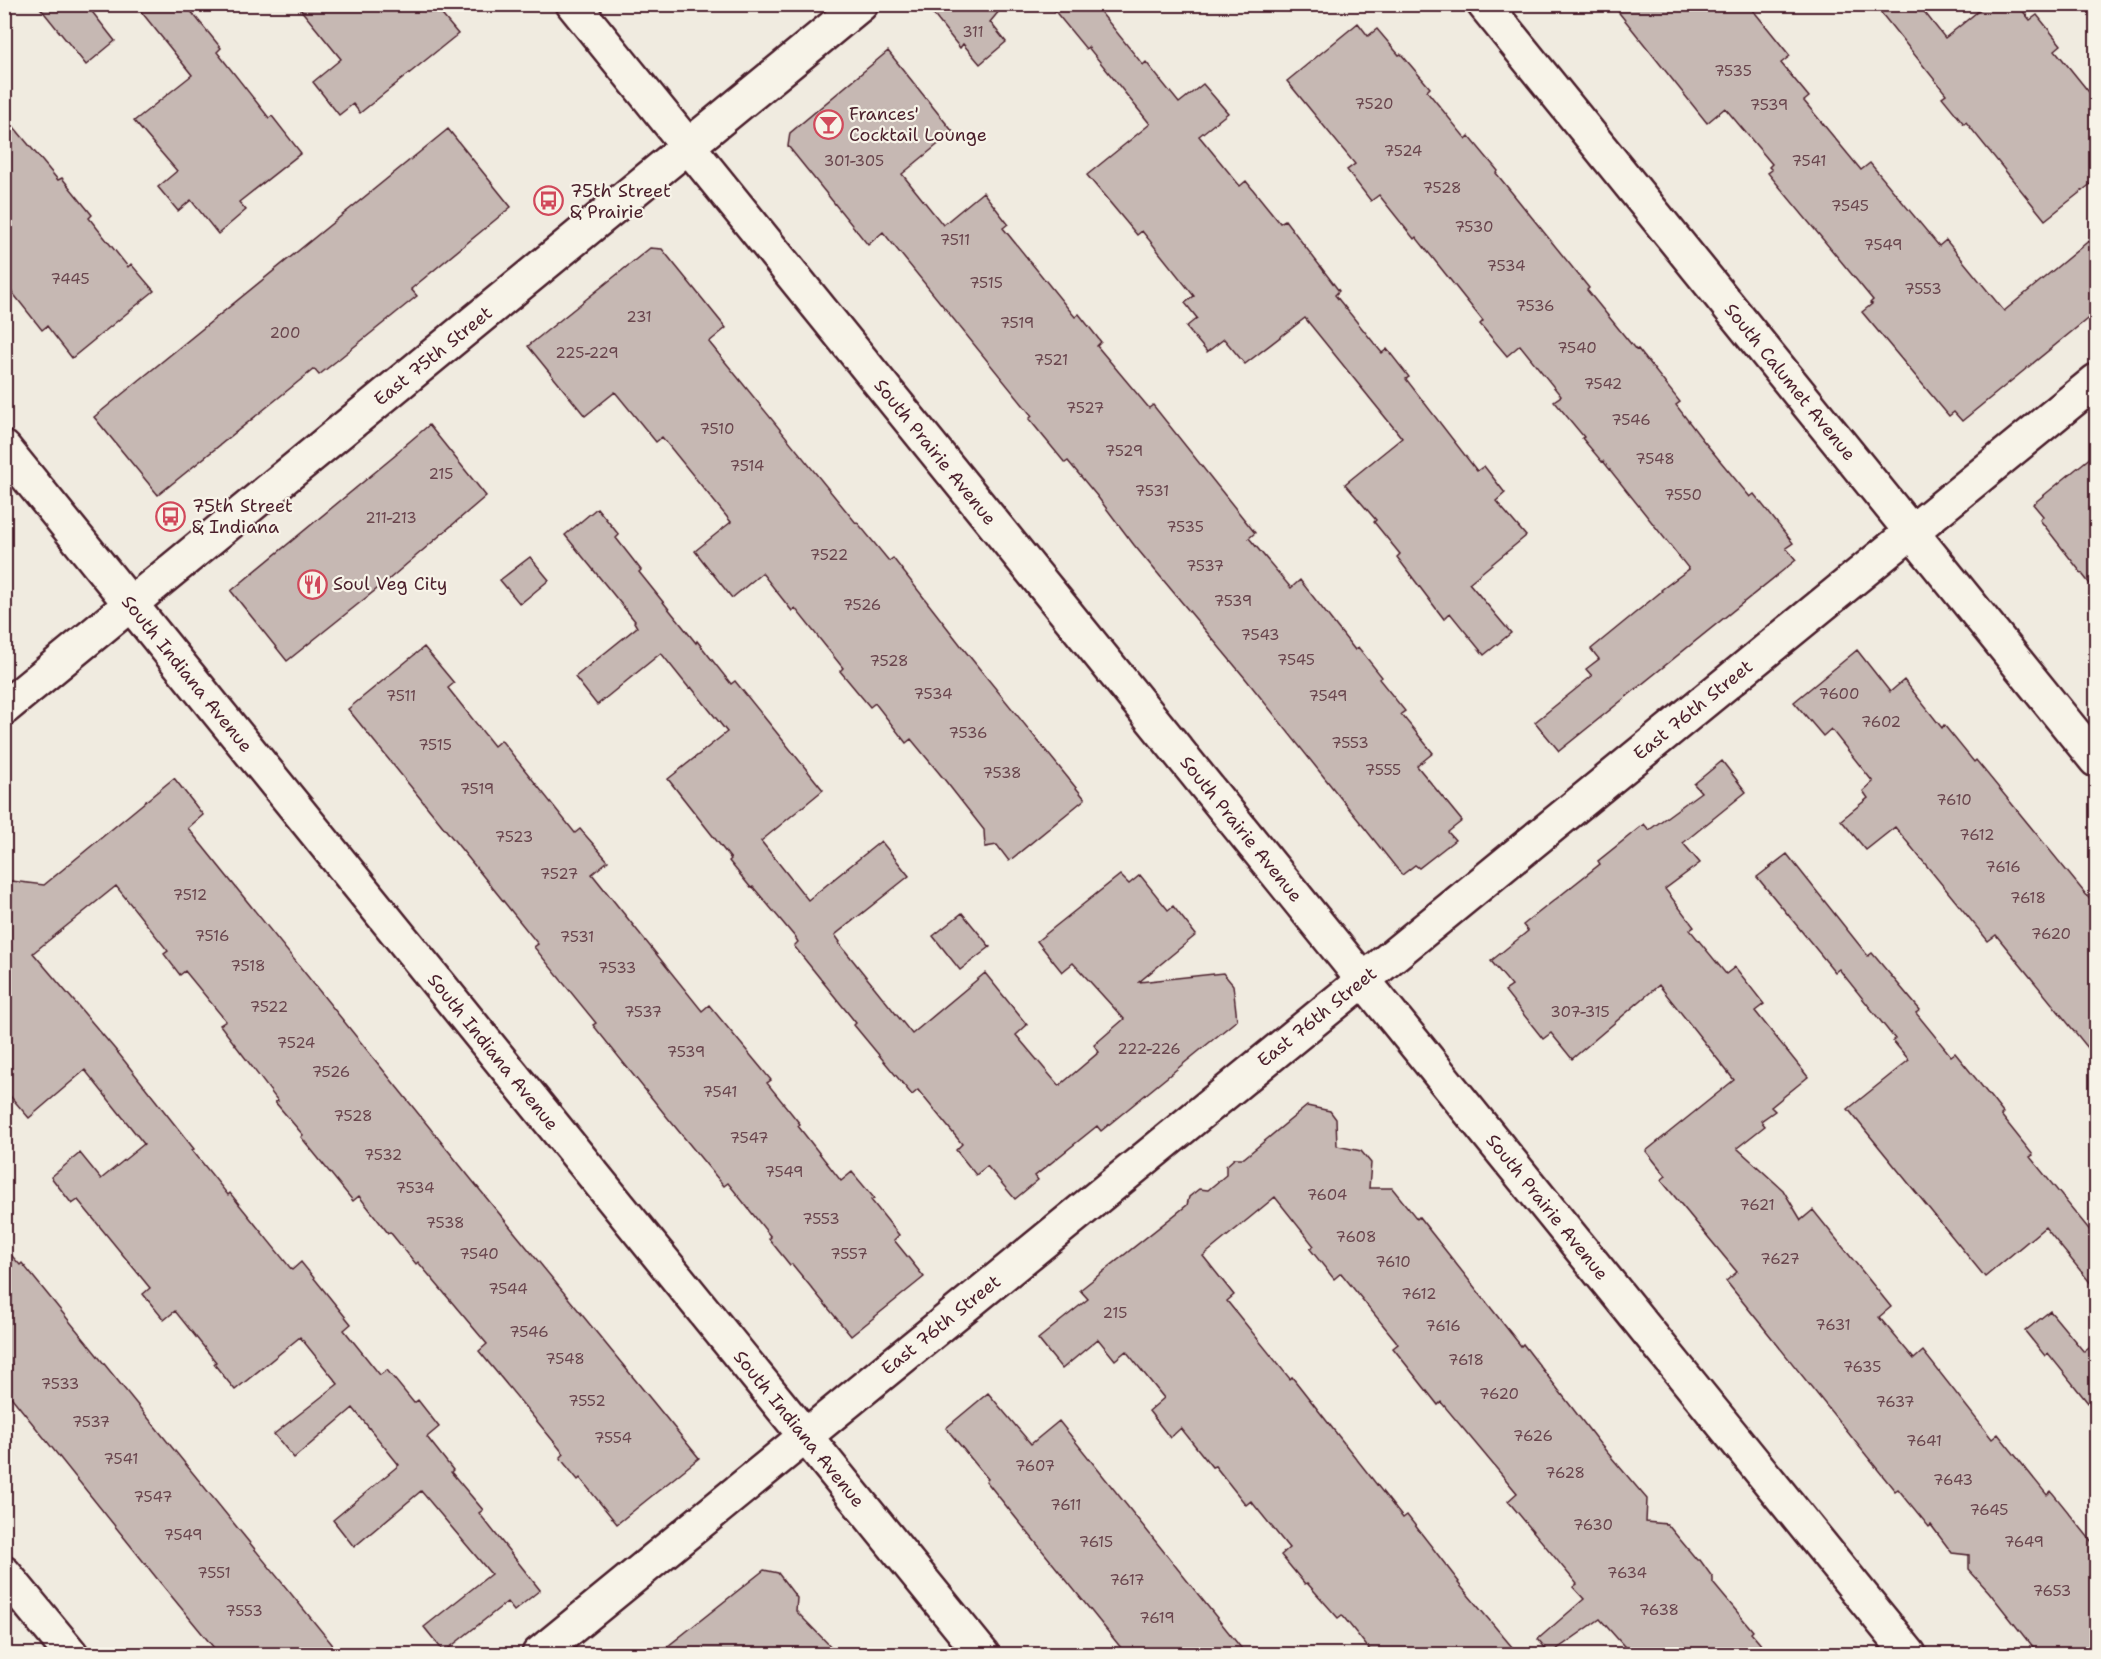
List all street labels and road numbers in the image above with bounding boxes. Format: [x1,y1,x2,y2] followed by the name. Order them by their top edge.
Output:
[1719,298,1861,466] street label: South Calumet Avenue
[369,301,497,411] street label: East 75th Street
[868,374,1002,530] street label: South Prairie Avenue
[116,590,258,758] street label: South Indiana Avenue
[1628,654,1758,765] street label: East 76th Street
[1174,751,1308,907] street label: South Prairie Avenue
[1252,961,1382,1072] street label: East 76th Street
[422,968,564,1136] street label: South Indiana Avenue
[1480,1129,1614,1285] street label: South Prairie Avenue
[876,1269,1006,1380] street label: East 76th Street
[728,1345,870,1513] street label: South Indiana Avenue

